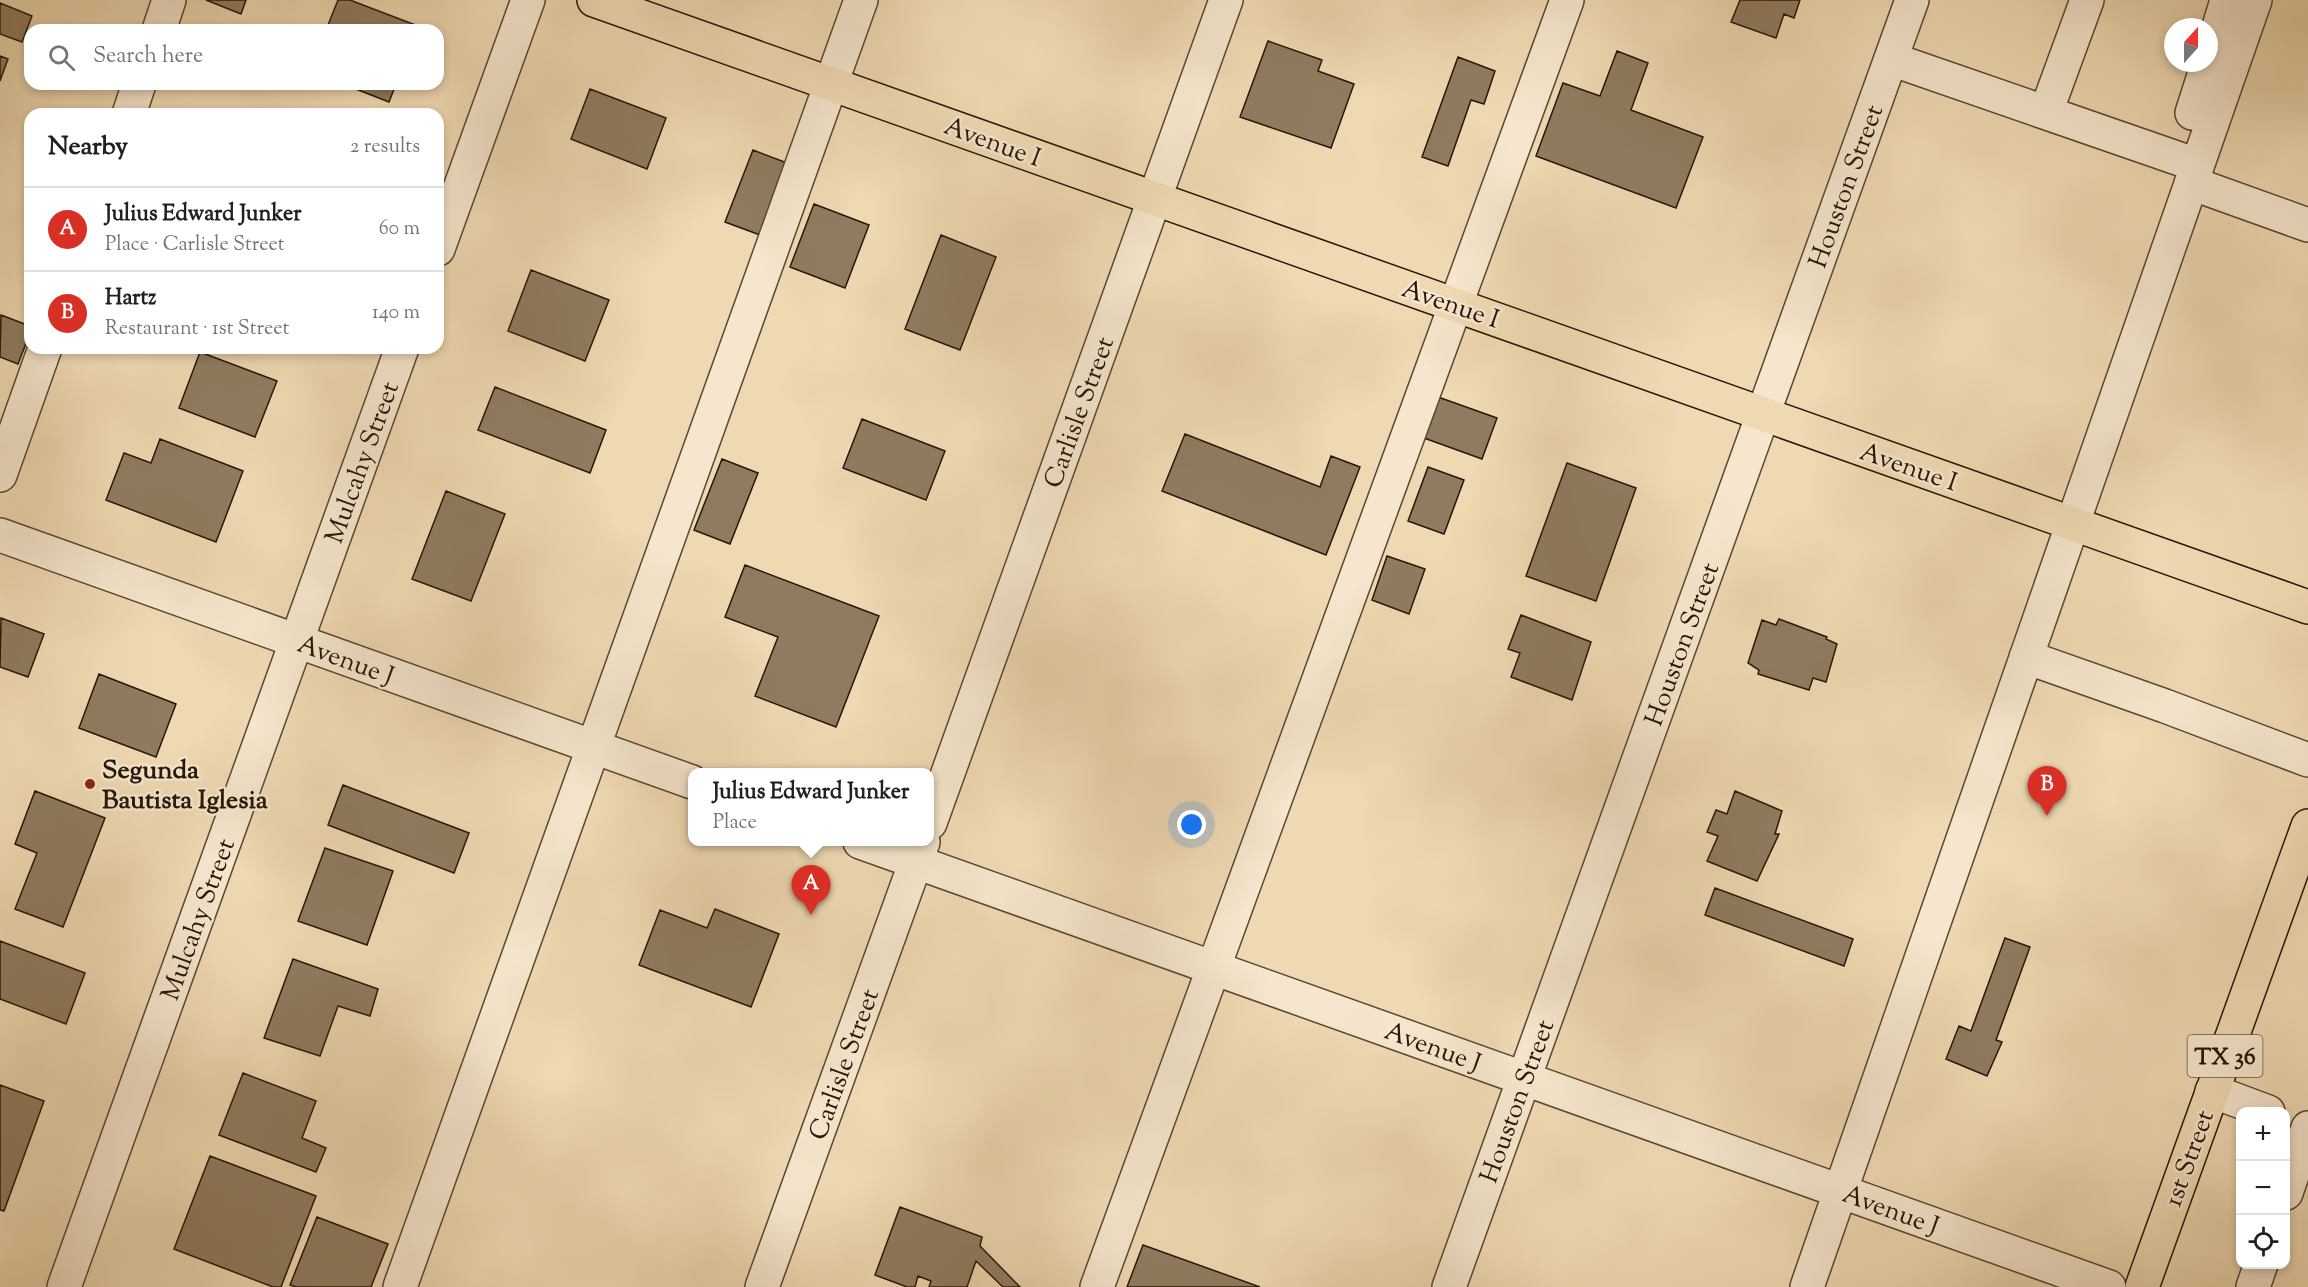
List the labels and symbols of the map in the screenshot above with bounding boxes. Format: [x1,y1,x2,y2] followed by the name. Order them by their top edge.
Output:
[2164,18,2218,72] north arrow
[1801,100,1894,274] street label: Houston Street
[938,109,1046,178] street label: Avenue I
[1396,271,1504,339] street label: Avenue I
[1036,332,1125,494] street label: Carlisle Street
[317,377,410,549] street label: Mulcahy Street
[1854,434,1962,502] street label: Avenue I
[1637,558,1730,732] street label: Houston Street
[292,627,399,696] street label: Avenue J
[102,753,268,820] place label: Segunda Bautista Iglesia
[2028,766,2066,816] pin: B
[83,777,97,791] marker: Segunda Bautista Iglesia
[1177,810,1206,839] your location
[153,834,246,1006] street label: Mulcahy Street
[792,866,830,915] pin: A
[801,984,890,1146] street label: Carlisle Street
[1379,1014,1486,1083] street label: Avenue J
[1472,1015,1565,1189] street label: Houston Street
[2188,1035,2262,1077] road number: TX 36
[2156,1105,2225,1212] street label: 1st Street
[1837,1177,1944,1246] street label: Avenue J

